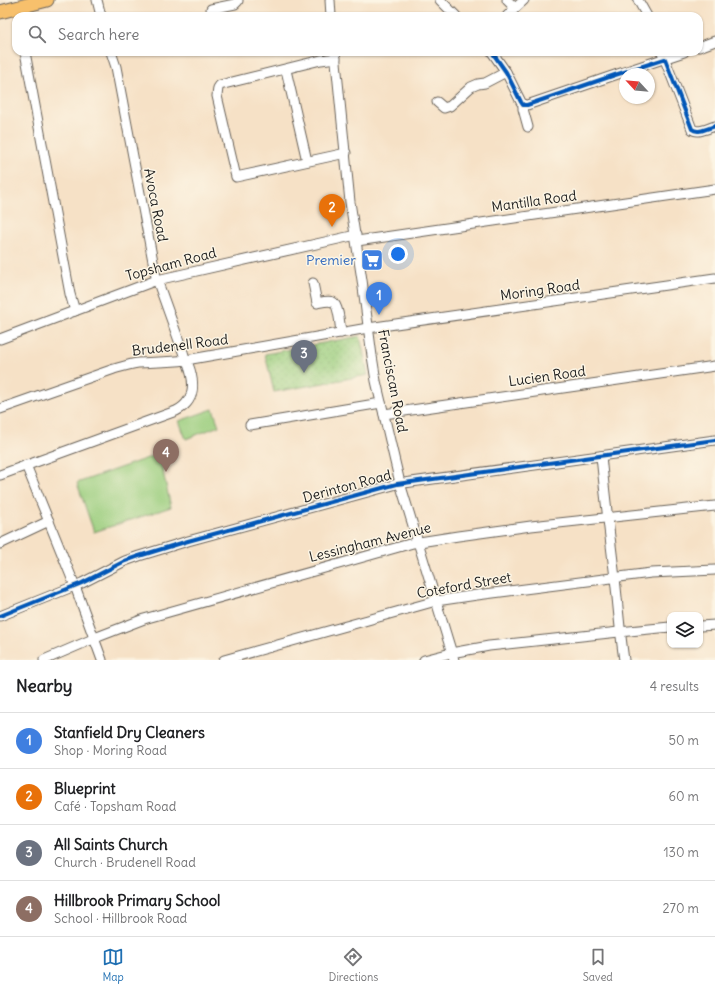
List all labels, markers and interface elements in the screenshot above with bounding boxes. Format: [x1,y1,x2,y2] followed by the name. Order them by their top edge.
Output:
[12,12,703,56] search box
[26,23,48,45] icon: search
[58,25,139,44] text: Search here
[619,68,655,104] north arrow
[140,167,172,243] street label: Avoca Road
[490,186,578,216] street label: Mantilla Road
[319,194,345,227] pin: 2
[124,243,218,285] street label: Topsham Road
[388,244,408,264] your location
[359,247,385,273] supermarket icon: Premier
[306,251,356,269] place label: Premier
[499,276,581,304] street label: Moring Road
[366,282,392,315] pin: 1
[374,328,412,434] street label: Franciscan Road
[131,330,229,360] street label: Brudenell Road
[291,340,317,373] pin: 3
[507,362,587,390] street label: Lucien Road
[153,439,179,472] pin: 4
[301,466,393,506] street label: Derinton Road
[307,518,433,566] street label: Lessingham Avenue
[415,568,513,602] street label: Coteford Street
[667,612,703,648] map controls
[667,612,703,648] button: layers
[16,675,72,697] text: Nearby
[650,678,699,695] text: 4 results
[54,723,205,742] text: Stanfield Dry Cleaners
[26,732,32,749] text: 1
[668,732,699,749] text: 50 m
[54,742,167,759] text: Shop · Moring Road
[54,779,116,798] text: Blueprint
[25,788,33,805] text: 2
[668,788,699,805] text: 60 m
[54,798,176,815] text: Café · Topsham Road
[54,835,168,854] text: All Saints Church
[25,844,33,861] text: 3
[663,844,699,861] text: 130 m
[54,854,196,871] text: Church · Brudenell Road
[54,891,220,910] text: Hillbrook Primary School
[25,900,33,917] text: 4
[662,900,699,917] text: 270 m
[54,910,187,927] text: School · Hillbrook Road
[102,946,124,984] tab: Map
[329,946,378,984] tab: Directions
[583,946,613,984] tab: Saved

